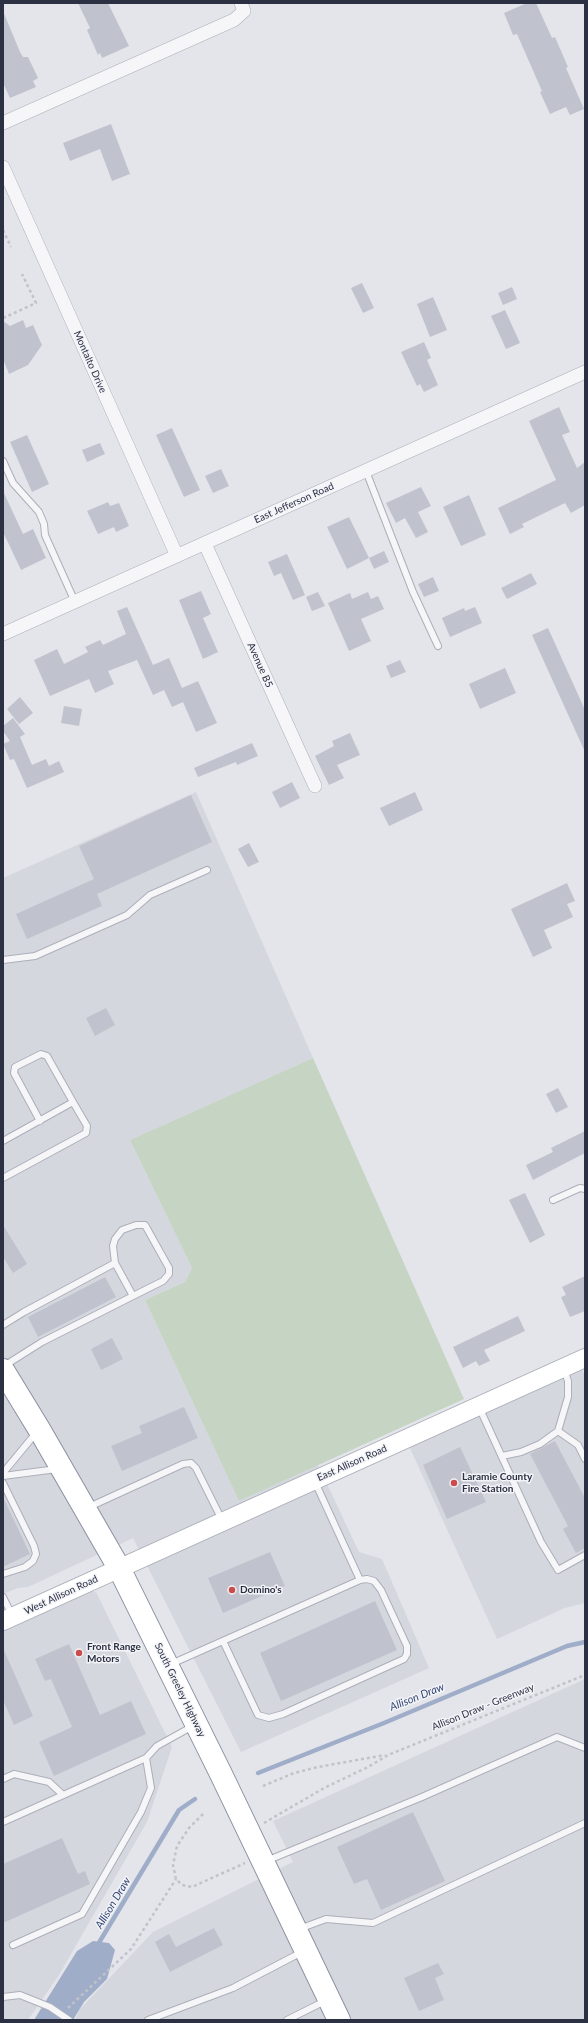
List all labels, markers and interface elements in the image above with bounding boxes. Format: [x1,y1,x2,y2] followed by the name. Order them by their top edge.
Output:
[71,329,109,395] street label: Montalto Drive
[252,480,336,526] street label: East Jefferson Road
[245,641,275,689] street label: Avenue B5
[315,1442,389,1484] street label: East Allison Road
[462,1471,532,1494] place label: Laramie County Fire Station
[449,1478,459,1488] marker: Laramie County Fire Station
[22,1573,100,1617] street label: West Allison Road
[240,1584,282,1596] place label: Domino's
[227,1585,237,1595] marker: Domino's
[87,1641,141,1664] place label: Front Range Motors
[152,1641,208,1739] street label: South Greeley Highway
[74,1648,84,1658] marker: Front Range Motors
[388,1680,446,1714] water label: Allison Draw
[430,1681,536,1733] street label: Allison Draw - Greenway
[92,1875,134,1931] water label: Allison Draw

